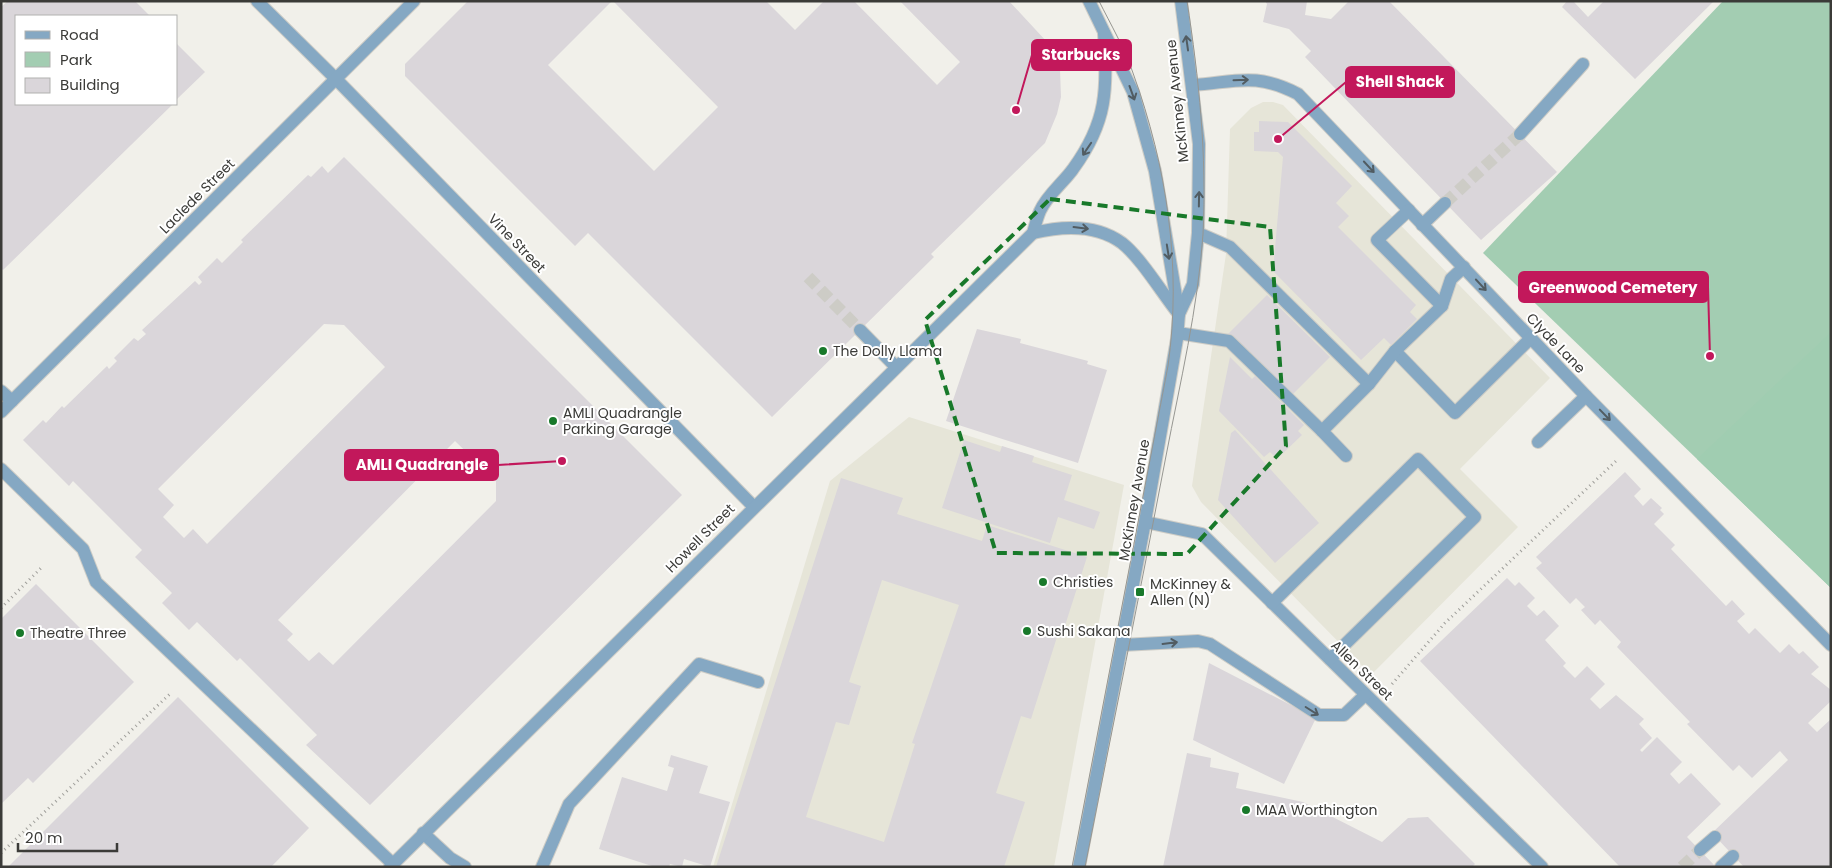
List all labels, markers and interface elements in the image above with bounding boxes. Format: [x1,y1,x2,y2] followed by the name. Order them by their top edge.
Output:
[15,15,178,105] legend
[60,24,99,45] text: Road
[1181,36,1191,52] one-way arrow
[1161,38,1193,163] street label: McKinney Avenue
[1032,40,1131,70] callout: Starbucks
[1042,44,1120,65] text: Starbucks
[60,49,92,70] text: Park
[1346,67,1454,97] callout: Shell Shack
[1356,71,1445,92] text: Shell Shack
[60,74,120,95] text: Building
[1232,75,1248,84] one-way arrow
[1128,85,1137,101] one-way arrow
[1082,141,1092,155] one-way arrow
[155,154,239,238] street label: Laclede Street
[1363,161,1375,174] one-way arrow
[1194,191,1204,208] one-way arrow
[484,209,550,277] street label: Vine Street
[1073,223,1089,233] one-way arrow
[1163,243,1173,259] one-way arrow
[1519,272,1708,302] callout: Greenwood Cemetery
[1529,277,1698,298] text: Greenwood Cemetery
[1475,279,1487,291] one-way arrow
[1522,308,1590,378] street label: Clyde Lane
[833,341,942,361] place label: The Dolly Llama
[817,345,829,357] marker: The Dolly Llama
[563,403,682,439] place label: AMLI Quadrangle Parking Garage
[1599,409,1611,421] one-way arrow
[547,415,559,427] marker: AMLI Quadrangle Parking Garage
[1113,437,1155,562] street label: McKinney Avenue
[345,450,498,480] callout: AMLI Quadrangle
[356,454,488,475] text: AMLI Quadrangle
[661,499,739,577] street label: Howell Street
[1053,572,1113,592] place label: Christies
[1150,574,1232,610] place label: McKinney & Allen (N)
[1037,576,1049,588] marker: Christies
[1134,586,1146,598] marker: McKinney & Allen (N)
[1037,621,1130,641] place label: Sushi Sakana
[30,623,127,643] place label: Theatre Three
[1021,625,1033,637] marker: Sushi Sakana
[14,627,26,639] marker: Theatre Three
[1327,635,1397,705] street label: Allen Street
[1162,638,1178,647] one-way arrow
[1305,706,1319,716] one-way arrow
[1256,800,1377,820] place label: MAA Worthington
[1240,804,1252,816] marker: MAA Worthington
[18,820,116,852] scale bar
[25,827,63,848] text: 20 m

